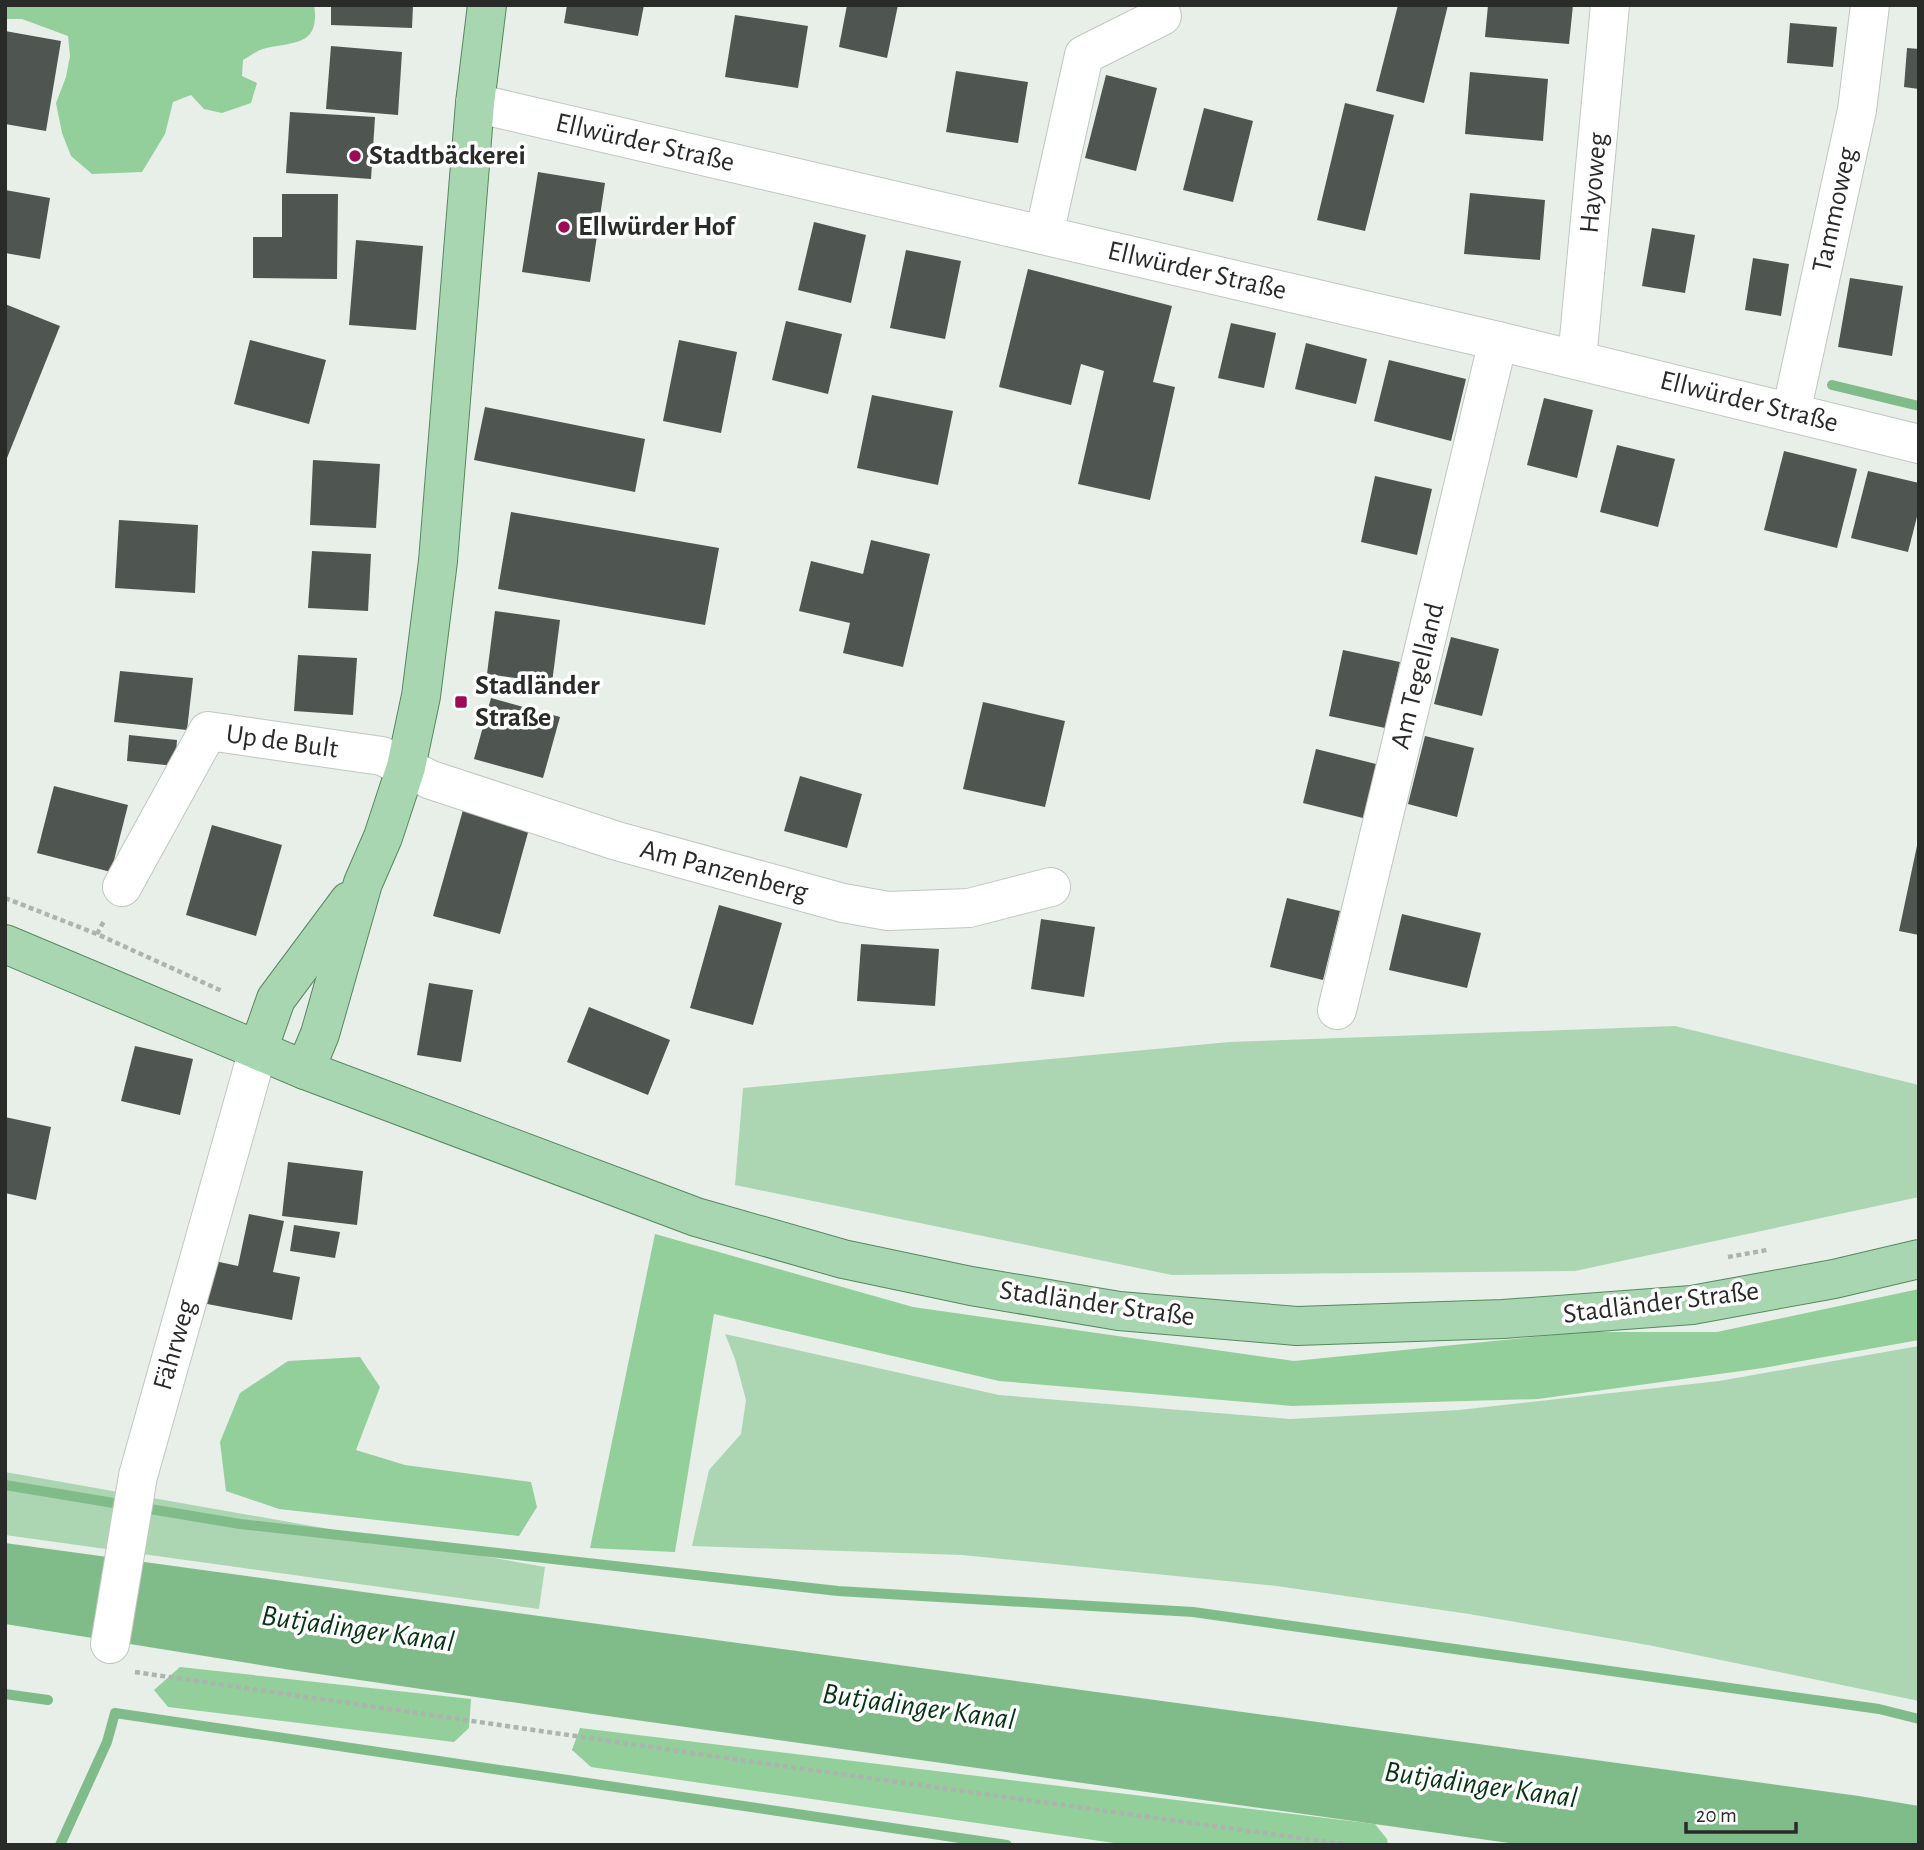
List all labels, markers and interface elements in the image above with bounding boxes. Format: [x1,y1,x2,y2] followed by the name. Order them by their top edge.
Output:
[553,109,737,177] street label: Ellwürder Straße
[1576,131,1612,234] street label: Hayoweg
[369,142,526,170] place label: Stadtbäckerei
[1808,145,1862,275] street label: Tammoweg
[347,148,363,164] marker: Stadtbäckerei
[578,213,736,241] place label: Ellwürder Hof
[556,219,572,235] marker: Ellwürder Hof
[1105,237,1289,305] street label: Ellwürder Straße
[1657,366,1841,438] street label: Ellwürder Straße
[1386,600,1450,752] street label: Am Tegelland
[475,672,600,732] place label: Stadländer Straße
[453,694,469,710] marker: Stadländer Straße
[224,720,340,764] street label: Up de Bult
[637,835,811,907] street label: Am Panzenberg
[998,1276,1196,1332] street label: Stadländer Straße
[1562,1277,1760,1329] street label: Stadländer Straße
[149,1296,201,1393] street label: Fährweg
[259,1601,457,1657] water label: Butjadinger Kanal
[820,1679,1018,1735] water label: Butjadinger Kanal
[1382,1757,1580,1813] water label: Butjadinger Kanal
[1686,1790,1796,1834] scale bar
[1696,1805,1737,1826] text: 20 m

